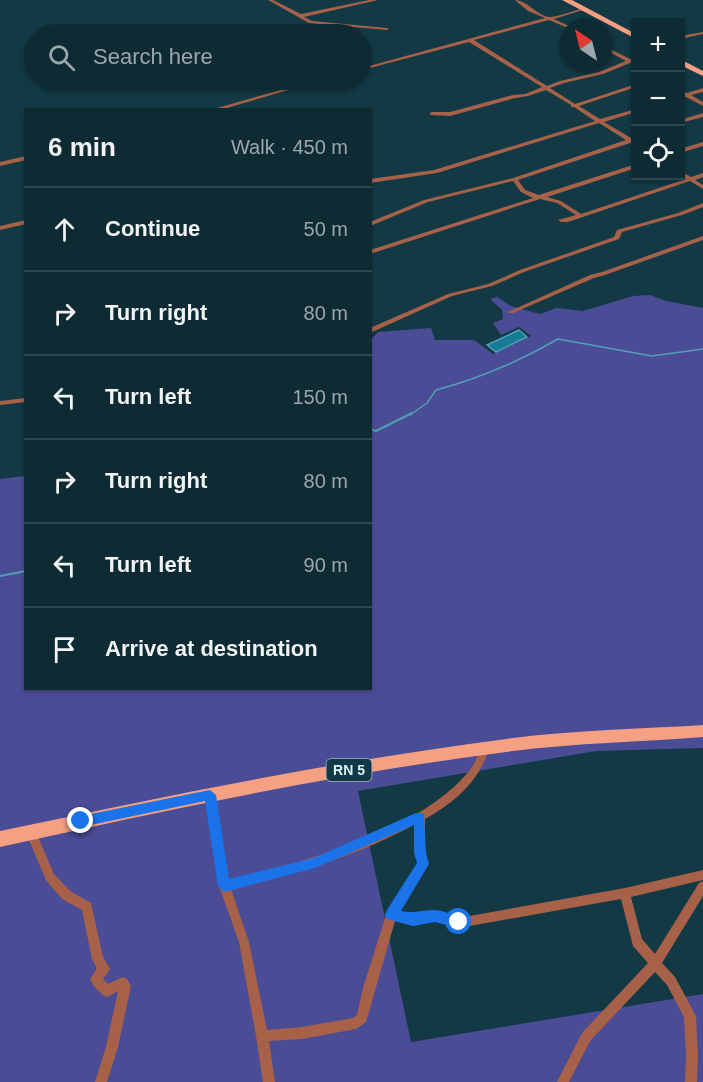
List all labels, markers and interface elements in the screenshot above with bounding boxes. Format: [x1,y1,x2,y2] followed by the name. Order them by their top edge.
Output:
[559,18,613,72] north arrow
[631,18,685,180] map controls
[631,18,685,72] button: +
[24,24,372,90] search box
[45,41,78,74] icon: search
[93,44,213,69] text: Search here
[631,72,685,126] button: −
[631,126,685,180] button: locate
[48,132,116,162] text: 6 min
[231,136,348,158] text: Walk · 450 m
[48,213,81,246] icon: ahead
[105,216,200,241] text: Continue
[304,218,348,240] text: 50 m
[48,297,81,330] icon: right
[105,300,207,325] text: Turn right
[304,302,348,324] text: 80 m
[48,381,81,414] icon: left
[105,384,191,409] text: Turn left
[292,386,348,408] text: 150 m
[48,465,81,498] icon: right
[105,468,207,493] text: Turn right
[304,470,348,492] text: 80 m
[48,549,81,582] icon: left
[105,552,191,577] text: Turn left
[304,554,348,576] text: 90 m
[48,633,81,666] icon: arrive
[105,636,318,661] text: Arrive at destination
[326,759,372,781] road number: RN 5
[67,807,93,833] route end
[445,908,471,934] route start

